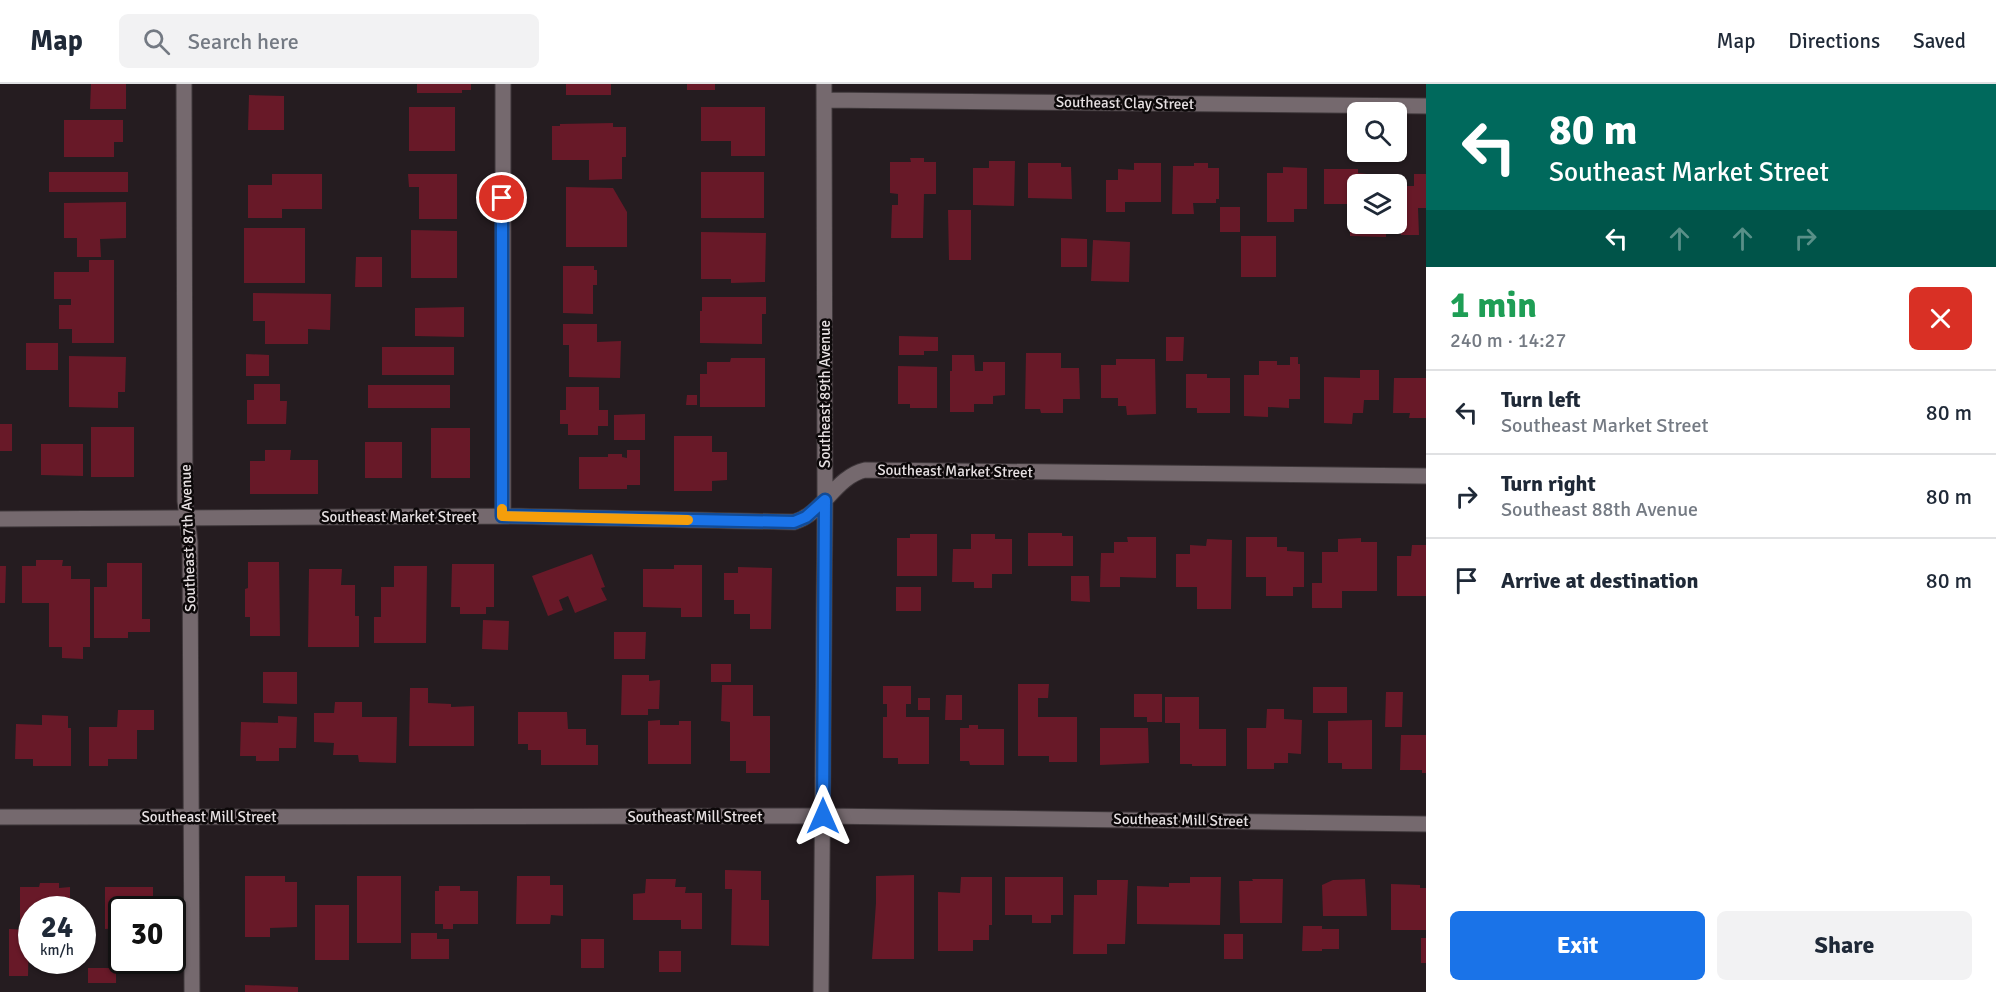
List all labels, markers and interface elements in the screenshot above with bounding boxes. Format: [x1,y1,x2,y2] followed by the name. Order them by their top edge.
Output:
[119,14,539,68] search box
[30,24,83,58] text: Map
[140,25,173,58] icon: search
[188,28,299,55] text: Search here
[1717,28,1755,54] text: Map
[1788,28,1880,54] text: Directions
[1913,28,1966,54] text: Saved
[1056,93,1194,113] street label: Southeast Clay Street
[1347,102,1407,234] map controls
[1347,102,1407,162] button: search
[1549,105,1638,156] text: 80 m
[1450,108,1528,186] icon: left
[1549,156,1829,189] text: Southeast Market Street
[476,172,527,223] pin
[1347,174,1407,234] button: layers
[485,181,518,214] icon: arrive
[1600,222,1633,255] icon: left
[1663,222,1696,255] icon: ahead
[1726,222,1759,255] icon: ahead
[1789,222,1822,255] icon: right
[1450,283,1537,328] text: 1 min
[1909,287,1972,350] button: close
[816,320,834,468] street label: Southeast 89th Avenue
[1450,328,1566,353] text: 240 m · 14:27
[1501,386,1581,413] text: Turn left
[1450,396,1483,429] icon: left
[1926,399,1972,426] text: 80 m
[1501,413,1708,438] text: Southeast Market Street
[877,461,1033,481] street label: Southeast Market Street
[176,464,200,612] street label: Southeast 87th Avenue
[1501,470,1596,497] text: Turn right
[1450,480,1483,513] icon: right
[1926,483,1972,510] text: 80 m
[1501,497,1698,522] text: Southeast 88th Avenue
[321,508,477,526] street label: Southeast Market Street
[1450,564,1483,597] icon: arrive
[1501,567,1698,594] text: Arrive at destination
[1926,567,1972,594] text: 80 m
[791,784,855,848] position arrow
[141,808,277,826] street label: Southeast Mill Street
[627,808,763,826] street label: Southeast Mill Street
[1113,810,1249,830] street label: Southeast Mill Street
[108,896,186,974] speed limit sign: 30
[41,909,73,946] text: 24
[1450,911,1705,980] button: Exit
[1717,911,1972,980] button: Share
[40,941,74,959] text: km/h

